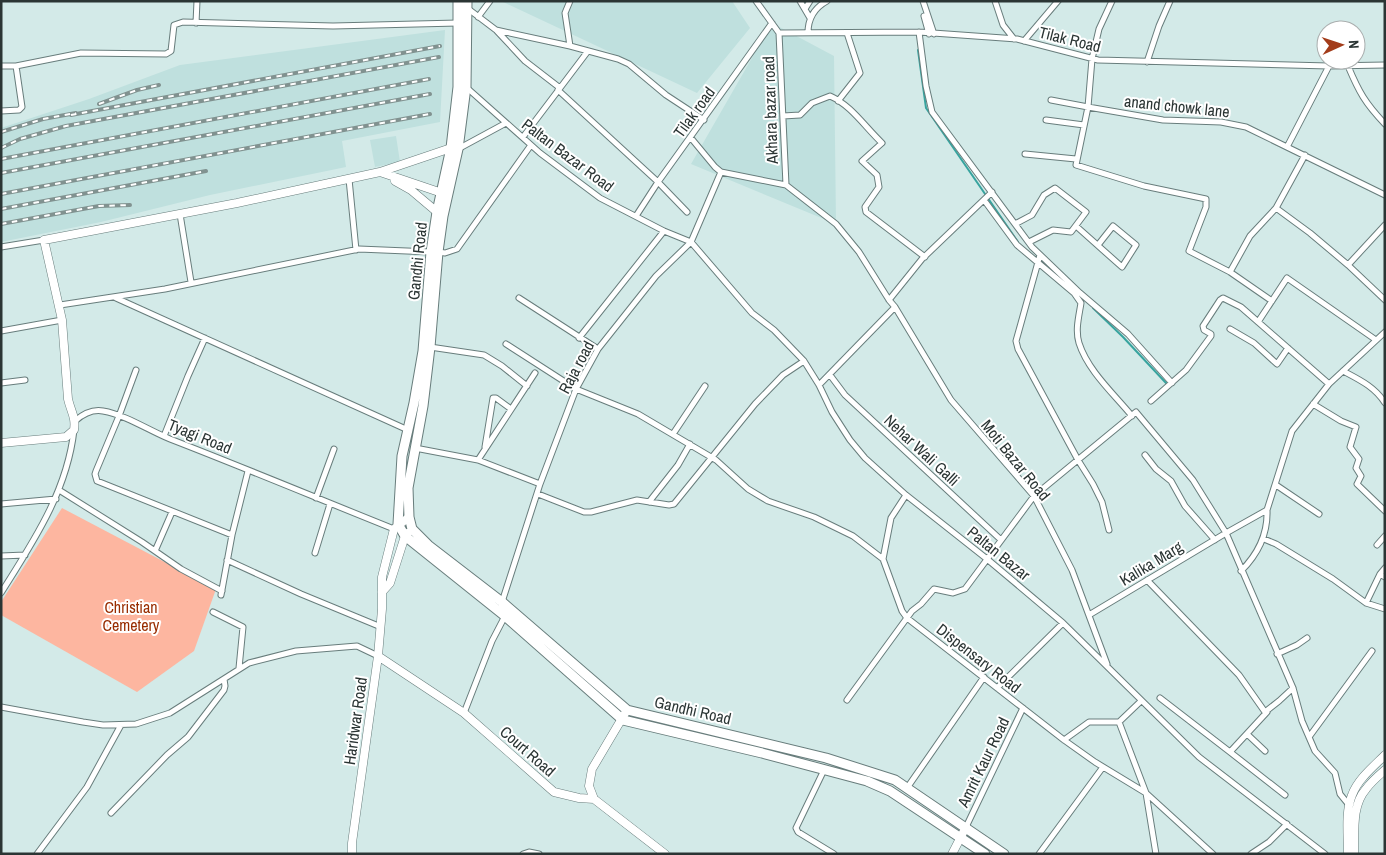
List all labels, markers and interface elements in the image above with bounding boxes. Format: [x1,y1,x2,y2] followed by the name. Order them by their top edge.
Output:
[1316,20,1366,70] north arrow
[1037,21,1103,57] street label: Tilak Road
[1345,40,1363,49] text: N
[757,56,783,165] street label: Akhara bazar road
[668,82,720,142] street label: Tilak road
[1123,90,1231,122] street label: anand chowk lane
[517,113,619,197] street label: Paltan Bazar Road
[402,221,432,301] street label: Gandhi Road
[553,337,599,397] street label: Raja road
[879,409,965,491] street label: Nehar Wali Galli
[165,413,235,459] street label: Tyagi Road
[976,415,1056,505] street label: Moti Bazar Road
[963,521,1036,586] street label: Paltan Bazar
[1115,535,1187,590] street label: Kalika Marg
[103,596,160,636] park label: Christian Cemetery
[932,618,1026,698] street label: Dispensary Road
[338,676,372,766] street label: Haridwar Road
[652,691,734,729] street label: Gandhi Road
[951,713,1014,812] street label: Amrit Kaur Road
[495,721,561,781] street label: Court Road

